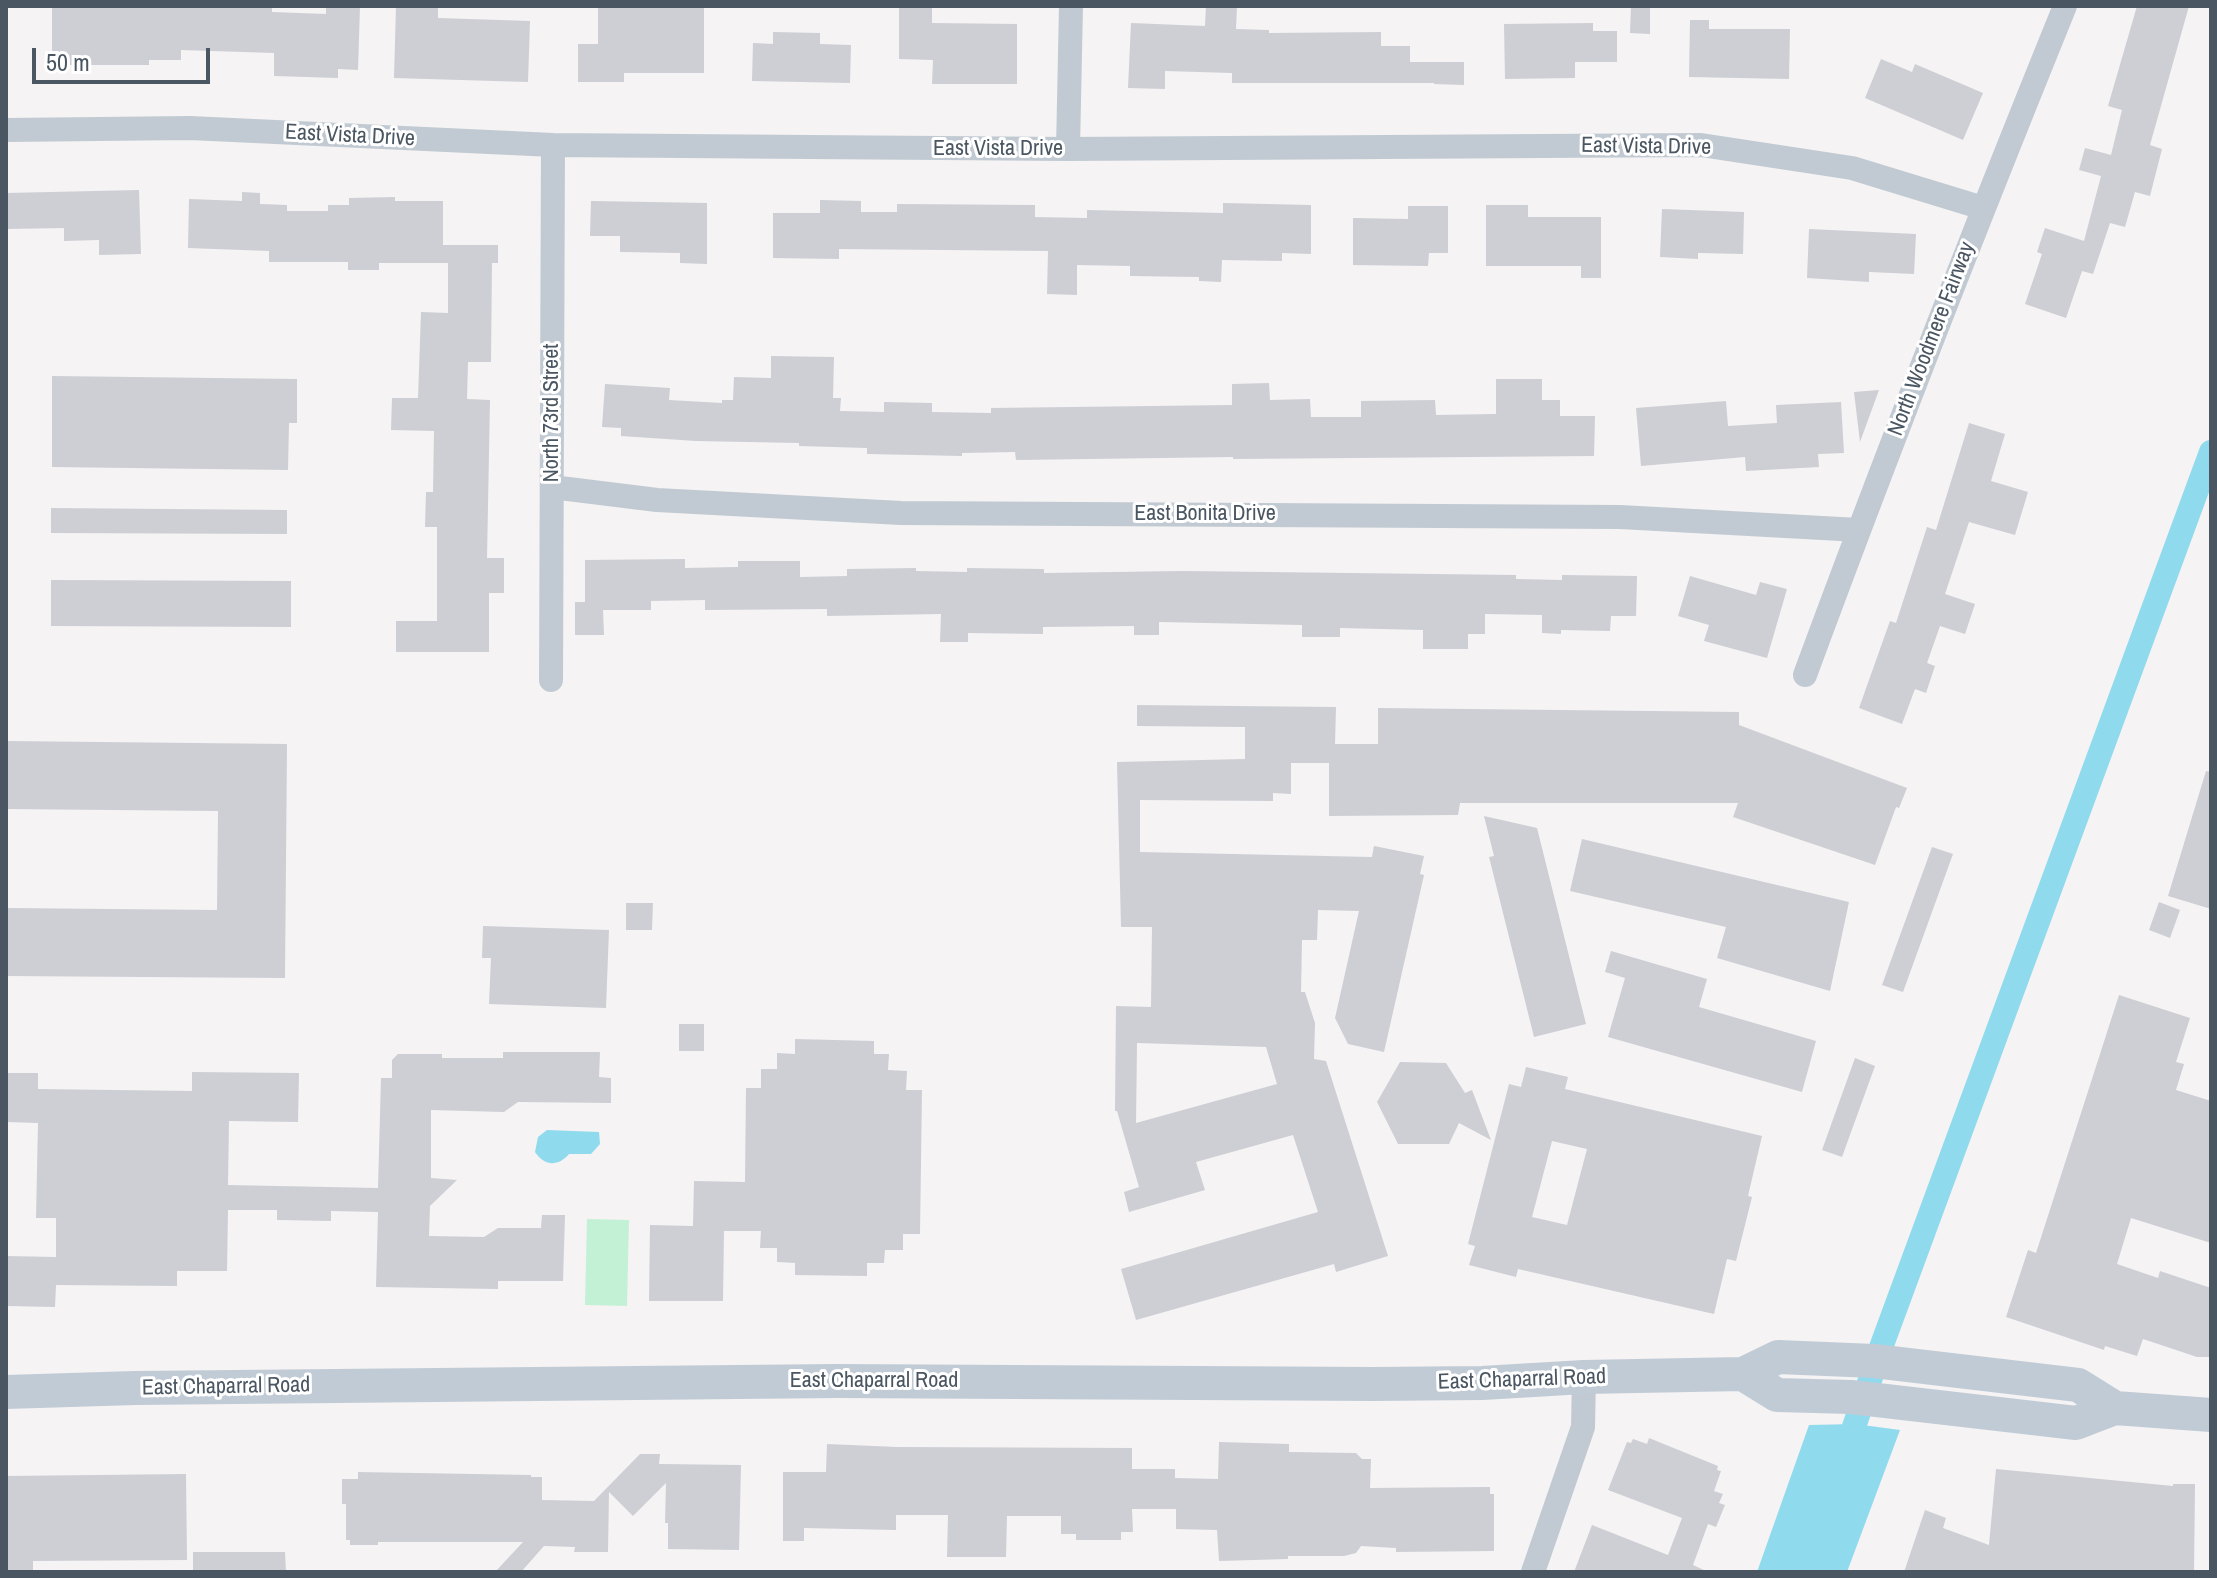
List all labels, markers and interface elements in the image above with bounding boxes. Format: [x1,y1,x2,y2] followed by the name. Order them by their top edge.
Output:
[36,32,214,82] scale bar
[46,46,90,78] text: 50 m
[284,119,416,153] street label: East Vista Drive
[1581,133,1711,161] street label: East Vista Drive
[933,136,1063,162] street label: East Vista Drive
[1883,238,1981,440] street label: North Woodmere Fairway
[539,344,565,482] street label: North 73rd Street
[1134,501,1276,527] street label: East Bonita Drive
[1437,1364,1607,1396] street label: East Chaparral Road
[790,1368,958,1394] street label: East Chaparral Road
[142,1372,310,1402] street label: East Chaparral Road

